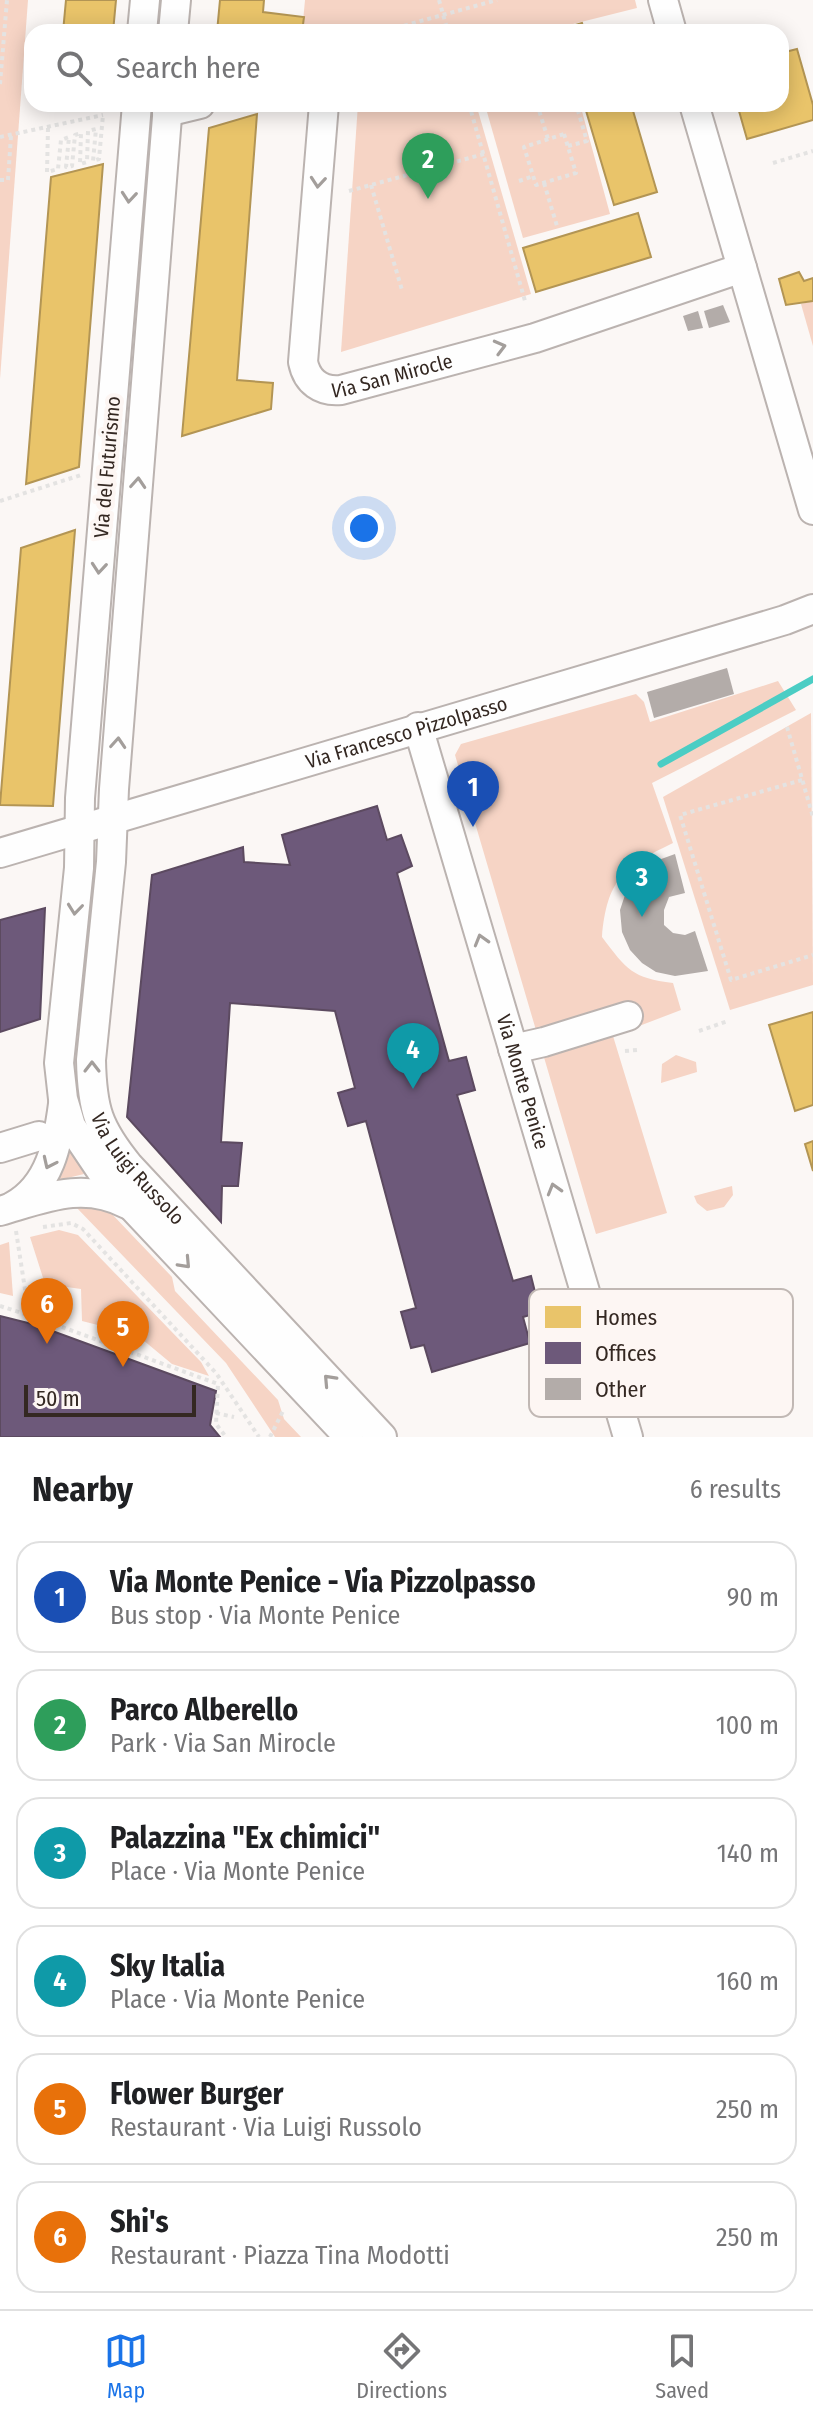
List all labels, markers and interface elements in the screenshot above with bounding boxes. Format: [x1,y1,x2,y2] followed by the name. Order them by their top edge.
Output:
[24,24,789,112] search box
[52,46,96,90] icon: search
[116,50,261,86] text: Search here
[402,133,454,199] pin: 2
[310,176,327,189] one-way arrow
[121,191,138,204] one-way arrow
[493,340,507,357] one-way arrow
[331,349,455,402] street label: Via San Mirocle
[89,395,125,539] street label: Via del Futurismo
[129,476,146,489] one-way arrow
[344,508,384,548] your location
[91,562,108,575] one-way arrow
[303,691,510,774] street label: Via Francesco Pizzolpasso
[109,736,126,749] one-way arrow
[447,761,499,827] pin: 1
[616,851,668,917] pin: 3
[67,902,84,915] one-way arrow
[474,933,490,947] one-way arrow
[492,1012,554,1152] street label: Via Monte Penice
[387,1023,439,1089] pin: 4
[83,1060,100,1073] one-way arrow
[86,1109,190,1230] street label: Via Luigi Russolo
[43,1155,59,1169] one-way arrow
[547,1183,563,1196] one-way arrow
[176,1254,190,1268] one-way arrow
[21,1278,73,1344] pin: 6
[529,1289,793,1417] legend
[97,1301,149,1367] pin: 5
[595,1304,657,1331] text: Homes
[595,1340,656,1367] text: Offices
[324,1375,338,1389] one-way arrow
[595,1376,646,1403] text: Other
[24,1381,196,1417] scale bar
[36,1385,80,1412] text: 50 m
[32,1469,133,1510] text: Nearby
[690,1474,781,1505] text: 6 results
[110,1564,536,1600] text: Via Monte Penice - Via Pizzolpasso
[55,1582,66,1613] text: 1
[727,1582,779,1613] text: 90 m
[110,1600,400,1631] text: Bus stop · Via Monte Penice
[110,1692,298,1728] text: Parco Alberello
[54,1710,66,1741] text: 2
[716,1710,779,1741] text: 100 m
[110,1728,336,1759] text: Park · Via San Mirocle
[110,1820,380,1856] text: Palazzina "Ex chimici"
[54,1838,66,1869] text: 3
[717,1838,779,1869] text: 140 m
[110,1856,365,1887] text: Place · Via Monte Penice
[110,1948,225,1984] text: Sky Italia
[53,1966,67,1997] text: 4
[716,1966,779,1997] text: 160 m
[110,1984,365,2015] text: Place · Via Monte Penice
[110,2076,284,2112] text: Flower Burger
[54,2094,66,2125] text: 5
[716,2094,779,2125] text: 250 m
[110,2112,422,2143] text: Restaurant · Via Luigi Russolo
[110,2204,169,2240] text: Shi's
[53,2222,67,2253] text: 6
[716,2222,779,2253] text: 250 m
[110,2240,450,2271] text: Restaurant · Piazza Tina Modotti
[104,2329,148,2404] tab: Map
[356,2329,447,2404] tab: Directions
[655,2329,709,2404] tab: Saved

